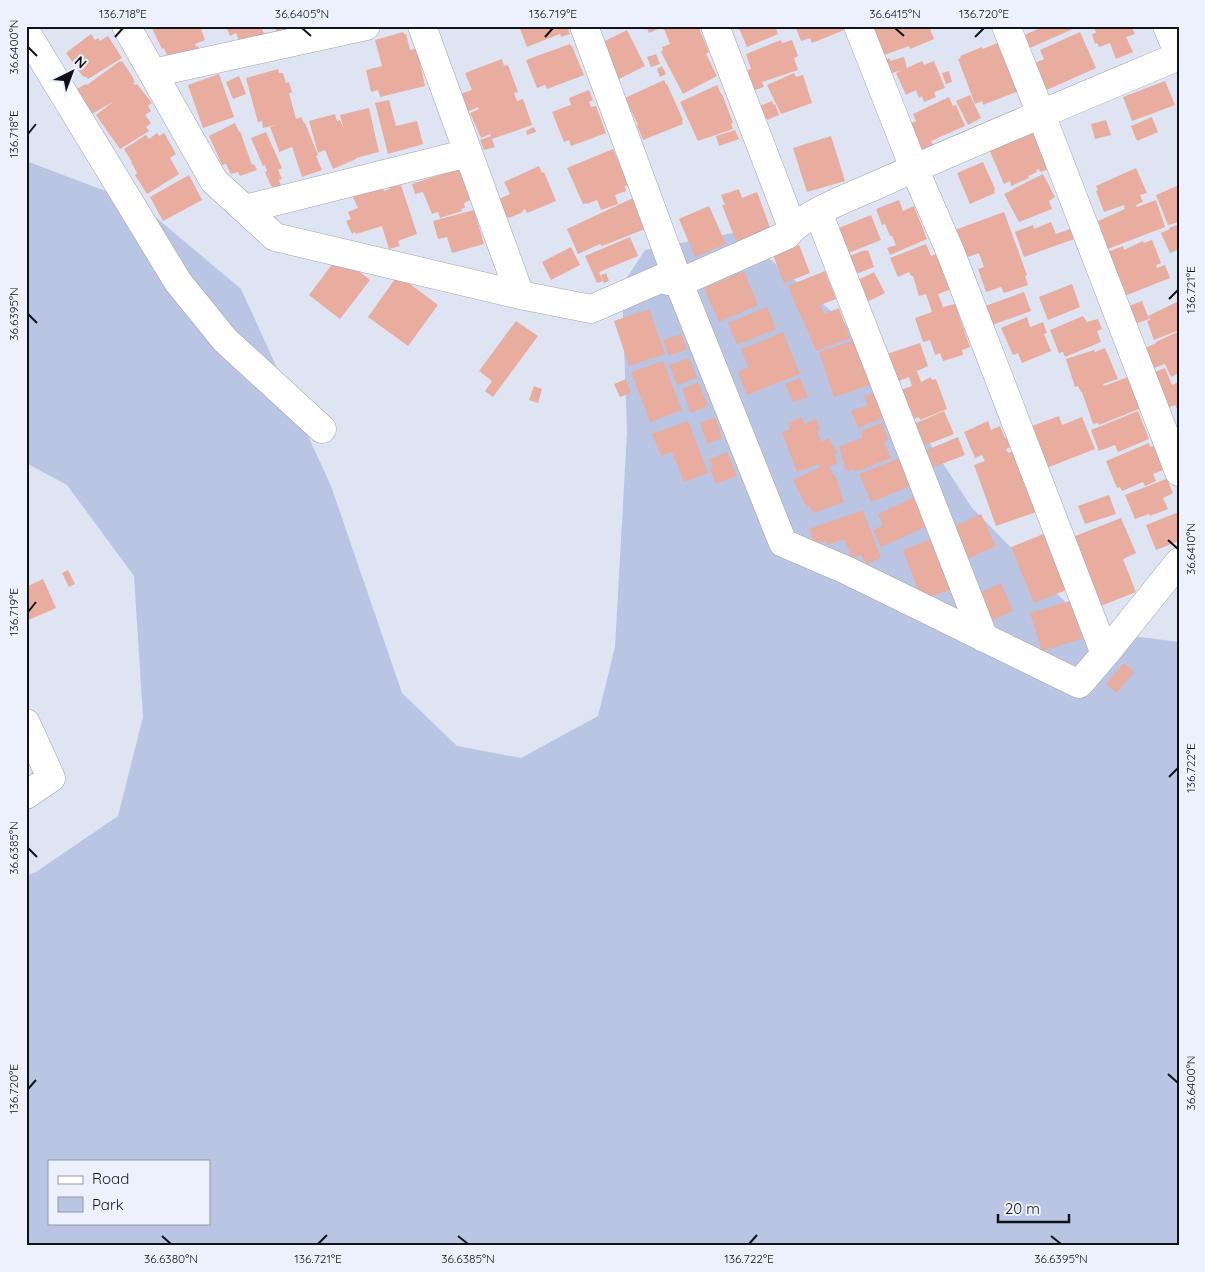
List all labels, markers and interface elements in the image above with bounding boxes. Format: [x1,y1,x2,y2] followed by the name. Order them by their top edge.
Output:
[99,6,147,21] text: 136.718°E
[275,6,329,21] text: 36.6405°N
[529,6,577,21] text: 136.719°E
[869,6,921,21] text: 36.6415°N
[959,6,1009,21] text: 136.720°E
[6,20,21,74] text: 36.6400°N
[48,48,98,98] north arrow
[71,52,91,72] text: N
[6,110,21,158] text: 136.718°E
[1183,266,1198,314] text: 136.721°E
[6,287,21,341] text: 36.6395°N
[1183,523,1198,575] text: 36.6410°N
[6,588,21,636] text: 136.719°E
[1183,743,1198,793] text: 136.722°E
[6,821,21,875] text: 36.6385°N
[1183,1056,1198,1110] text: 36.6400°N
[6,1064,21,1114] text: 136.720°E
[48,1160,210,1224] legend
[92,1169,129,1188] text: Road
[998,1192,1069,1224] scale bar
[92,1195,124,1214] text: Park
[1005,1199,1040,1218] text: 20 m
[144,1251,198,1266] text: 36.6380°N
[294,1251,342,1266] text: 136.721°E
[441,1251,495,1266] text: 36.6385°N
[724,1251,774,1266] text: 136.722°E
[1034,1251,1088,1266] text: 36.6395°N

